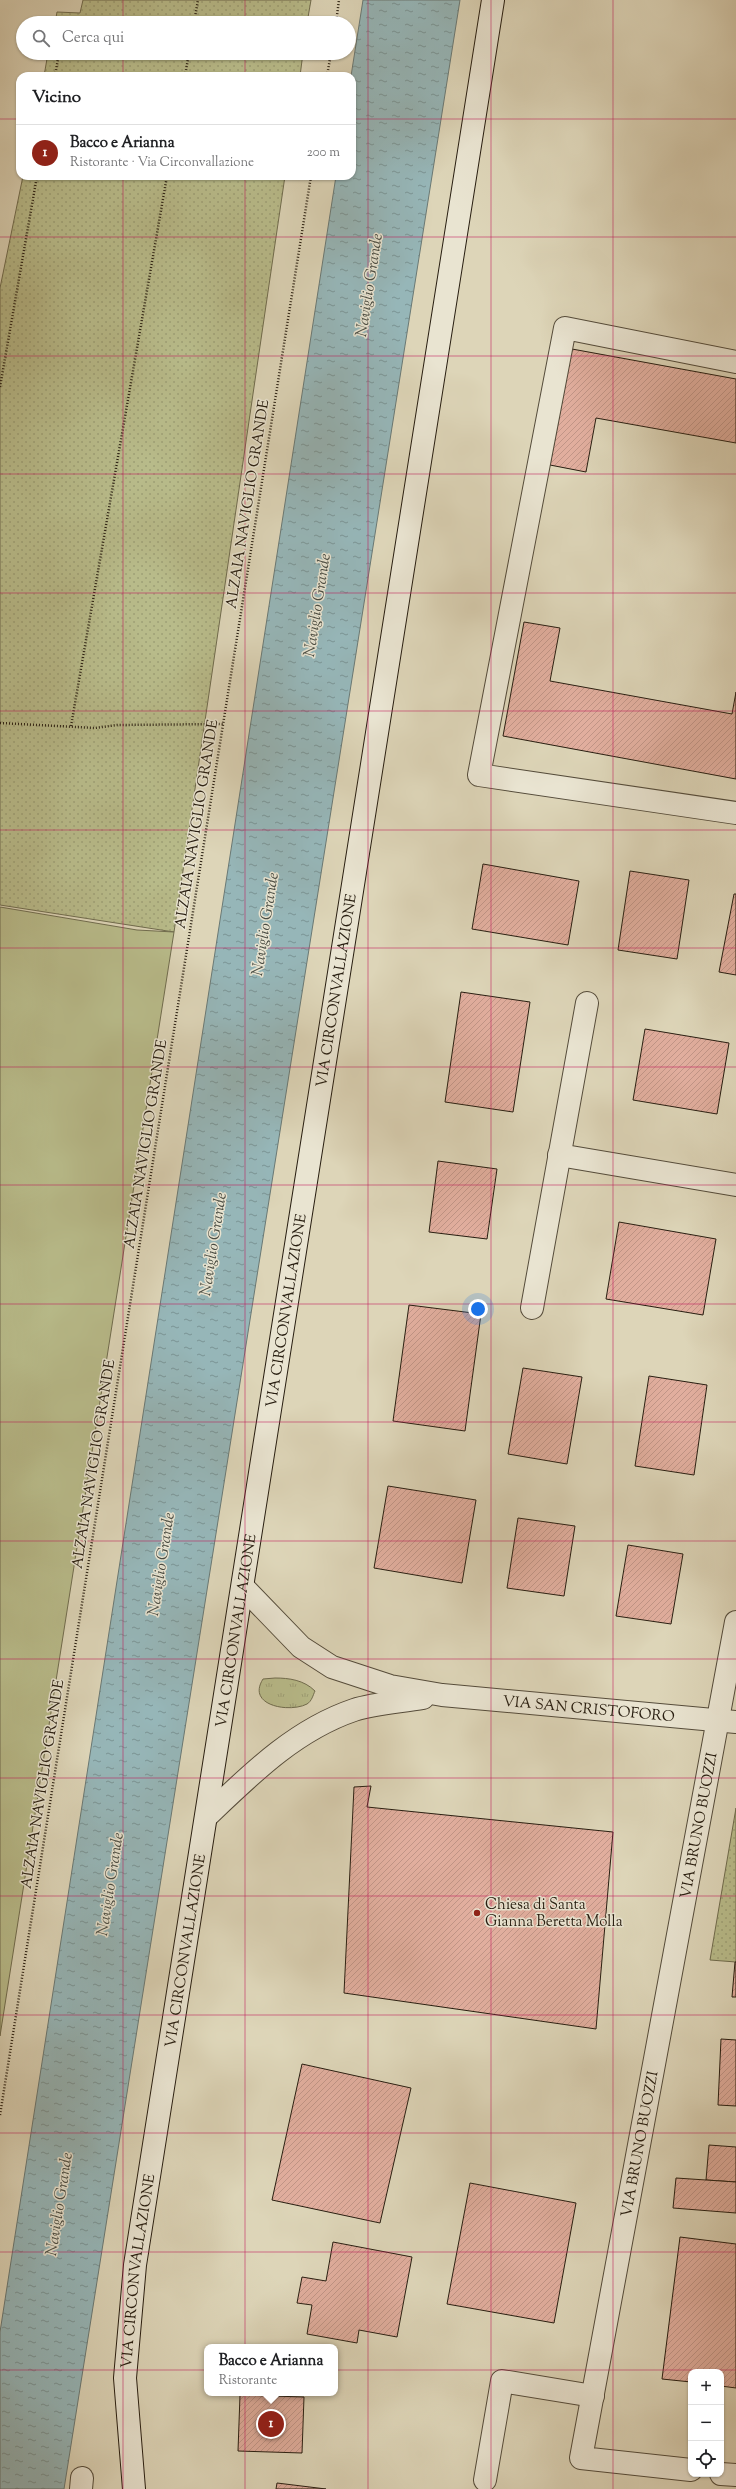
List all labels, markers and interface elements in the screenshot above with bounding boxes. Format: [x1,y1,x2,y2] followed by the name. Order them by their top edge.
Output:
[16,16,356,60] search box
[30,27,52,49] icon: search
[62,28,124,49] text: Cerca qui
[32,86,81,110] text: Vicino
[70,133,175,154] text: Bacco e Arianna
[43,144,47,162] text: 1
[307,144,340,162] text: 200 m
[70,154,254,172] text: Ristorante · Via Circonvallazione
[351,232,390,339] water label: Naviglio Grande
[222,398,275,610] street label: ALZAIA NAVIGLIO GRANDE
[299,552,338,659] water label: Naviglio Grande
[171,718,224,930] street label: ALZAIA NAVIGLIO GRANDE
[247,871,286,978] water label: Naviglio Grande
[312,892,363,1089] street label: VIA CIRCONVALLAZIONE
[120,1038,173,1250] street label: ALZAIA NAVIGLIO GRANDE
[195,1191,234,1298] water label: Naviglio Grande
[262,1212,313,1409] street label: VIA CIRCONVALLAZIONE
[468,1299,488,1319] your location
[68,1358,121,1570] street label: ALZAIA NAVIGLIO GRANDE
[143,1511,182,1618] water label: Naviglio Grande
[211,1533,263,1729] street label: VIA CIRCONVALLAZIONE
[17,1678,70,1890] street label: ALZAIA NAVIGLIO GRANDE
[502,1692,676,1728] street label: VIA SAN CRISTOFORO
[676,1751,724,1901] street label: VIA BRUNO BUOZZI
[92,1831,131,1938] water label: Naviglio Grande
[161,1853,212,2049] street label: VIA CIRCONVALLAZIONE
[485,1895,623,1933] place label: Chiesa di Santa Gianna Beretta Molla
[472,1908,482,1918] marker: Chiesa di Santa Gianna Beretta Molla
[617,2069,665,2219] street label: VIA BRUNO BUOZZI
[41,2151,80,2258] water label: Naviglio Grande
[117,2173,161,2369] street label: VIA CIRCONVALLAZIONE
[204,2344,338,2396] popup
[219,2351,323,2372] text: Bacco e Arianna
[688,2369,724,2477] map controls
[688,2369,724,2405] button: +
[219,2372,277,2390] text: Ristorante
[688,2405,724,2441] button: −
[258,2409,284,2439] pin: 1
[688,2441,724,2477] button: locate

